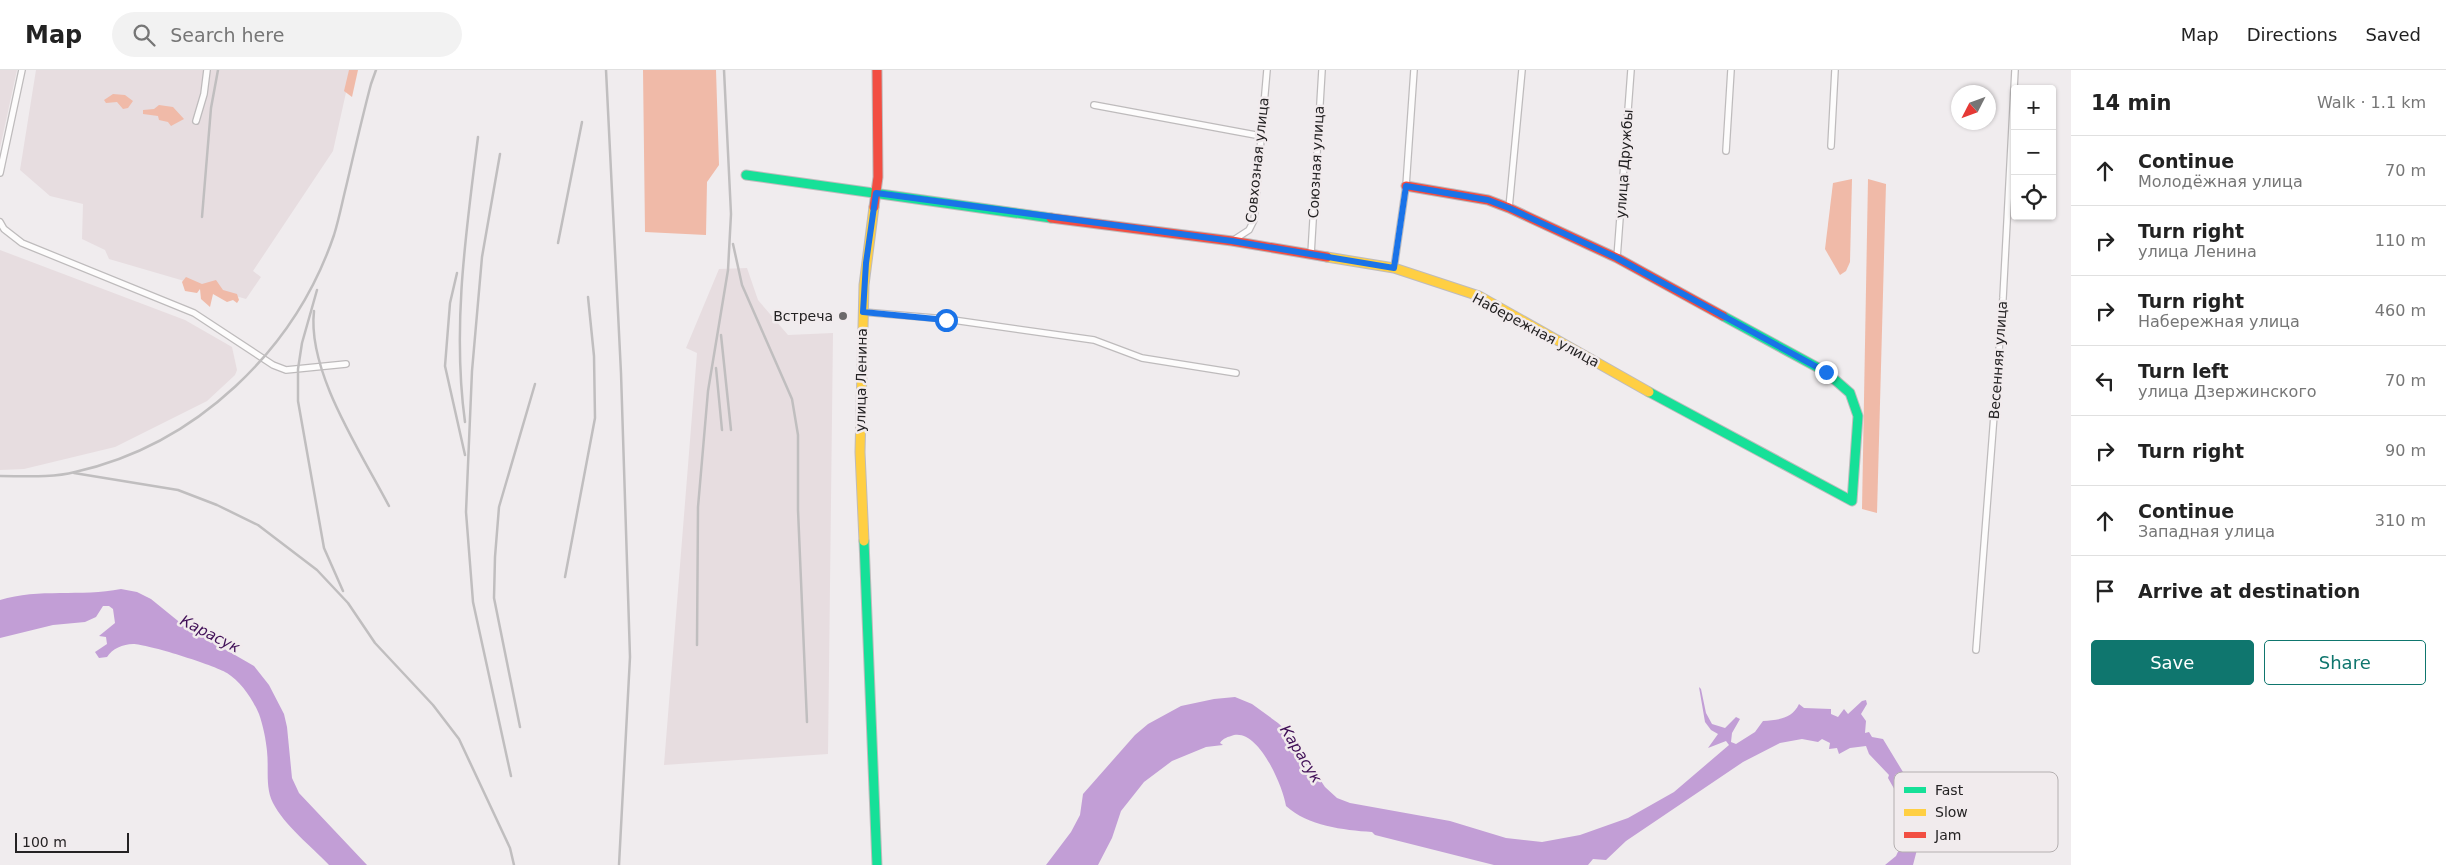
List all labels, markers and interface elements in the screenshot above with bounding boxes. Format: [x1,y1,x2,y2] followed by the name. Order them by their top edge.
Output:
[112,12,462,57] search box
[25,21,82,49] text: Map
[130,21,158,49] icon: search
[170,24,284,46] text: Search here
[2181,24,2219,45] text: Map
[2247,24,2337,45] text: Directions
[2365,24,2421,45] text: Saved
[1951,85,1996,130] north arrow
[2011,85,2056,220] map controls
[2011,85,2056,130] button: +
[2091,91,2172,115] text: 14 min
[2317,93,2426,112] text: Walk · 1.1 km
[1242,97,1272,223] street label: Совхозная улица
[1305,105,1327,219] street label: Союзная улица
[1612,109,1636,219] street label: улица Дружбы
[2011,130,2056,175] button: −
[2138,150,2234,172] text: Continue
[2091,157,2119,185] icon: ahead
[2385,161,2426,180] text: 70 m
[2138,172,2303,191] text: Молодёжная улица
[2011,175,2056,220] button: locate
[2138,220,2244,242] text: Turn right
[2091,227,2119,255] icon: right
[2375,231,2426,250] text: 110 m
[2138,242,2257,261] text: улица Ленина
[1470,290,1602,370] street label: Набережная улица
[2138,290,2244,312] text: Turn right
[2091,297,2119,325] icon: right
[1986,300,2010,420] street label: Весенняя улица
[2375,301,2426,320] text: 460 m
[773,308,833,324] place label: Встреча
[935,309,958,332] route start
[837,310,849,322] marker: Встреча
[2138,312,2300,331] text: Набережная улица
[852,328,870,432] street label: улица Ленина
[2138,360,2229,382] text: Turn left
[1815,361,1838,384] route end
[2091,367,2119,395] icon: left
[2385,371,2426,390] text: 70 m
[2138,382,2317,401] text: улица Дзержинского
[2091,437,2119,465] icon: right
[2138,440,2244,462] text: Turn right
[2385,441,2426,460] text: 90 m
[2138,500,2234,522] text: Continue
[2091,507,2119,535] icon: ahead
[2375,511,2426,530] text: 310 m
[2138,522,2275,541] text: Западная улица
[2091,577,2119,605] icon: arrive
[2138,580,2360,602] text: Arrive at destination
[177,611,243,657] water label: Карасук
[2091,640,2254,685] button: Save
[2264,640,2426,685] button: Share
[1276,722,1326,786] water label: Карасук
[1894,772,2058,852] legend
[1935,782,1964,798] text: Fast
[1935,804,1968,820] text: Slow
[1934,827,1961,843] text: Jam
[15,830,129,853] scale bar
[22,834,67,850] text: 100 m

